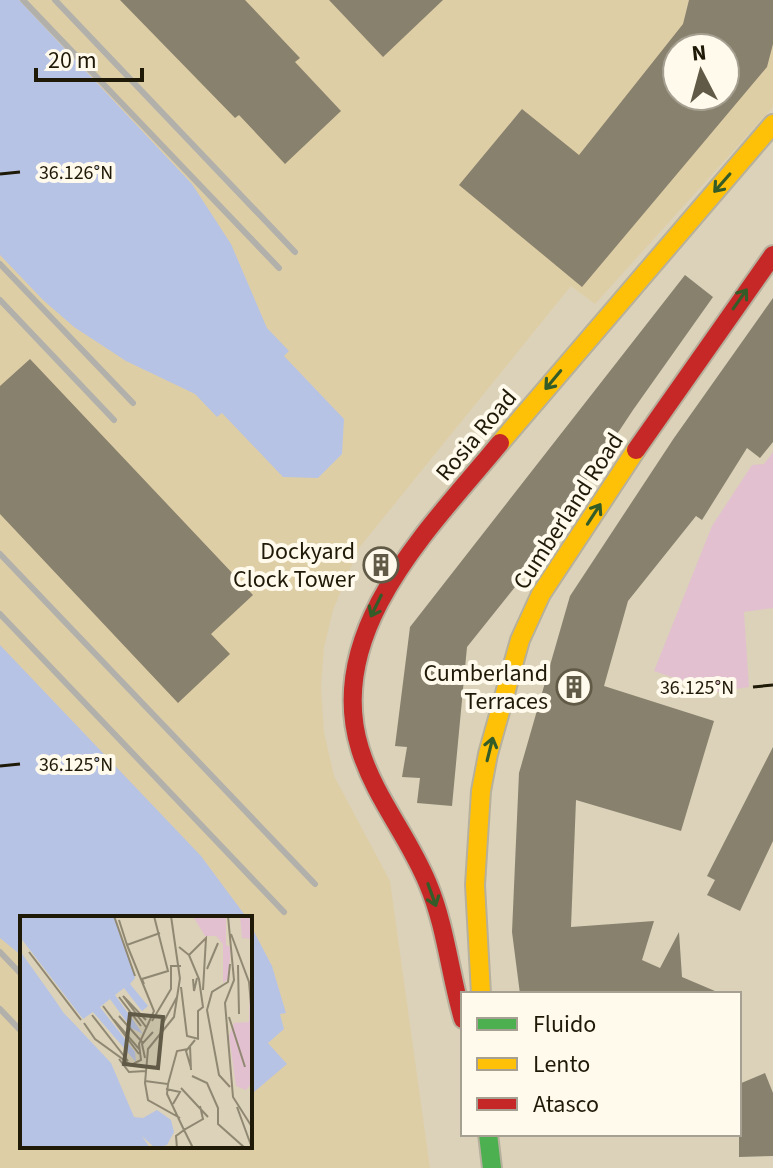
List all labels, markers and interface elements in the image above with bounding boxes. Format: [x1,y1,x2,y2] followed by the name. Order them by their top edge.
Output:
[36,32,142,82] scale bar
[661,32,741,112] north arrow
[690,36,708,70] text: N
[48,43,97,78] text: 20 m
[39,159,113,187] text: 36.126°N
[713,172,731,193] one-way arrow
[732,289,748,311] one-way arrow
[544,369,562,390] one-way arrow
[427,382,525,489] street label: Rosia Road
[504,426,632,597] street label: Cumberland Road
[586,503,602,526] one-way arrow
[233,534,356,597] place label: Dockyard Clock Tower
[362,546,400,584] building icon: Dockyard Clock Tower
[368,594,383,618] one-way arrow
[423,656,548,719] place label: Cumberland Terraces
[555,668,593,706] building icon: Cumberland Terraces
[660,674,734,702] text: 36.125°N
[483,737,498,763] one-way arrow
[39,751,113,779] text: 36.125°N
[426,883,440,907] one-way arrow
[20,916,252,1148] inset map
[461,992,741,1136] legend
[533,1007,596,1042] text: Fluido
[533,1047,590,1082] text: Lento
[533,1087,599,1122] text: Atasco

